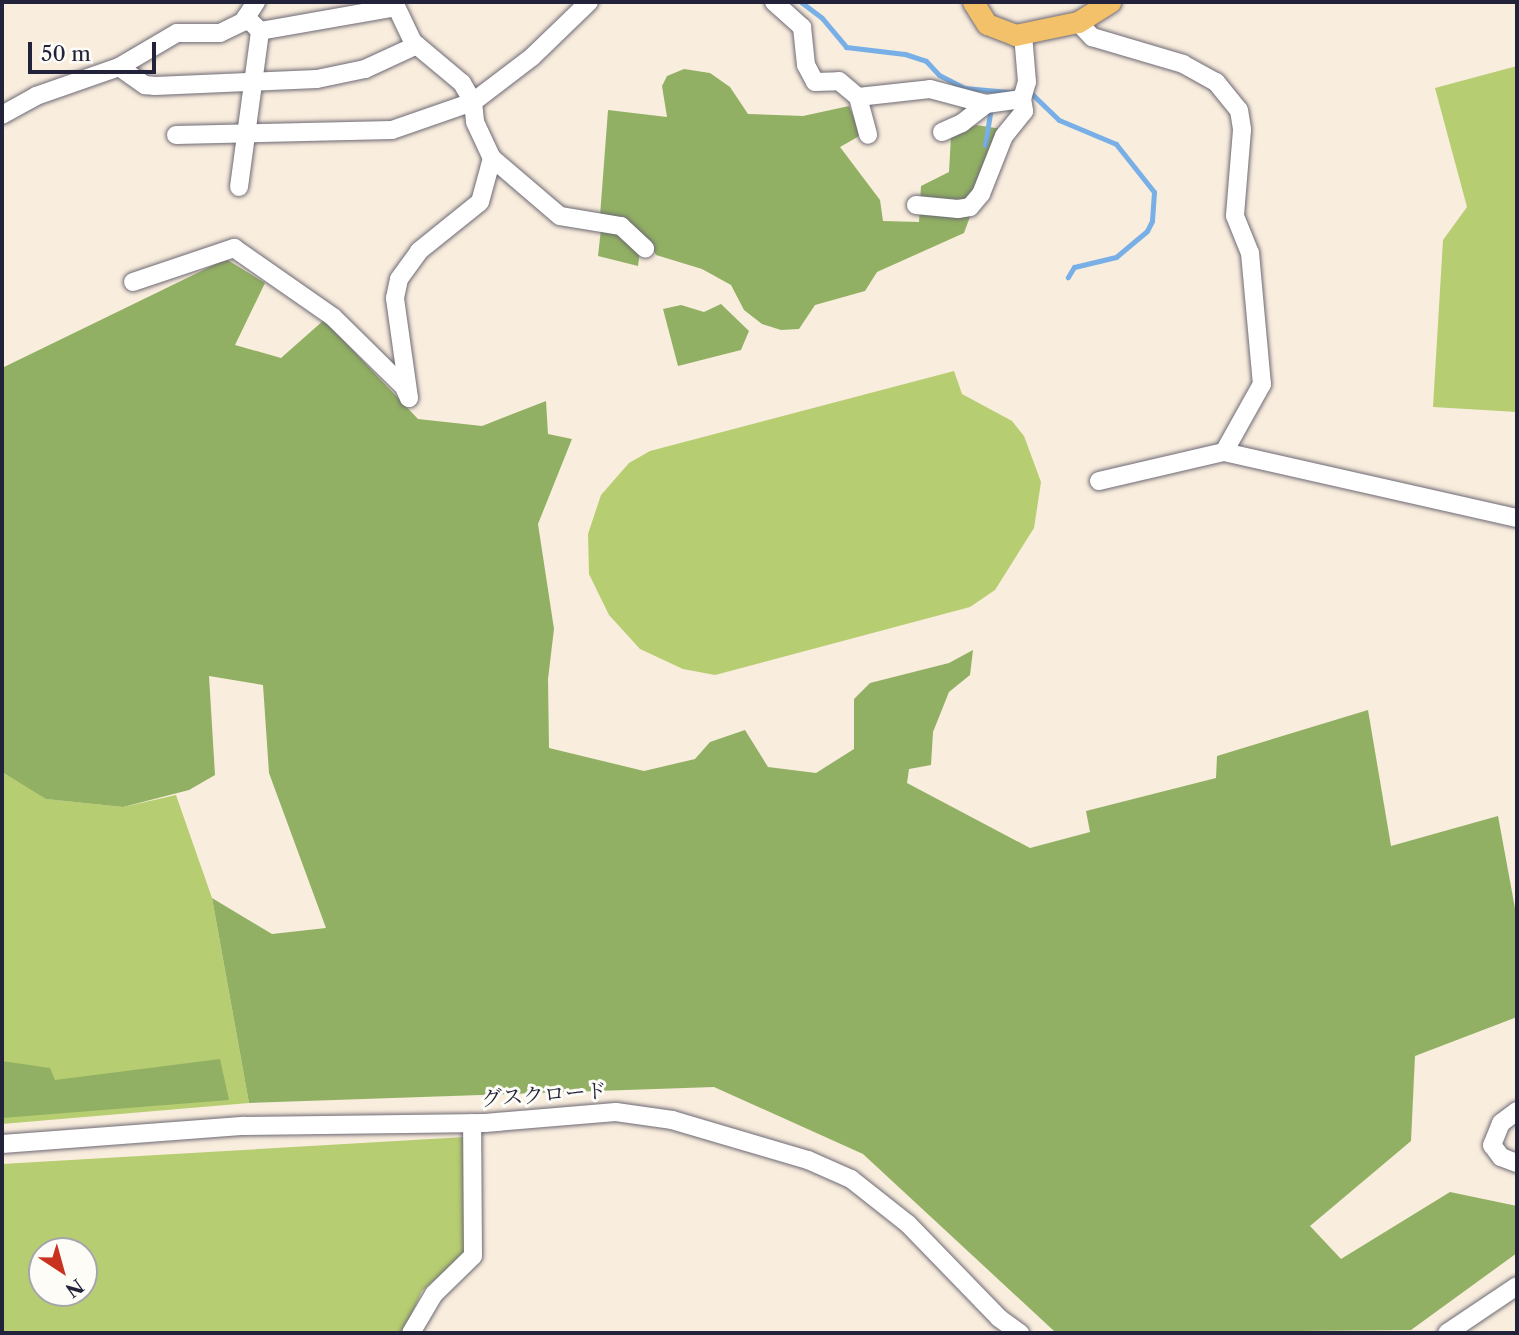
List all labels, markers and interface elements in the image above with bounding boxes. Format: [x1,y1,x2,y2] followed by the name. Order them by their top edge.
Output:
[32,28,159,72] scale bar
[41,41,91,66] text: 50 m
[480,1078,608,1112] street label: グスクロード
[28,1237,98,1307] north arrow
[61,1274,88,1302] text: N

